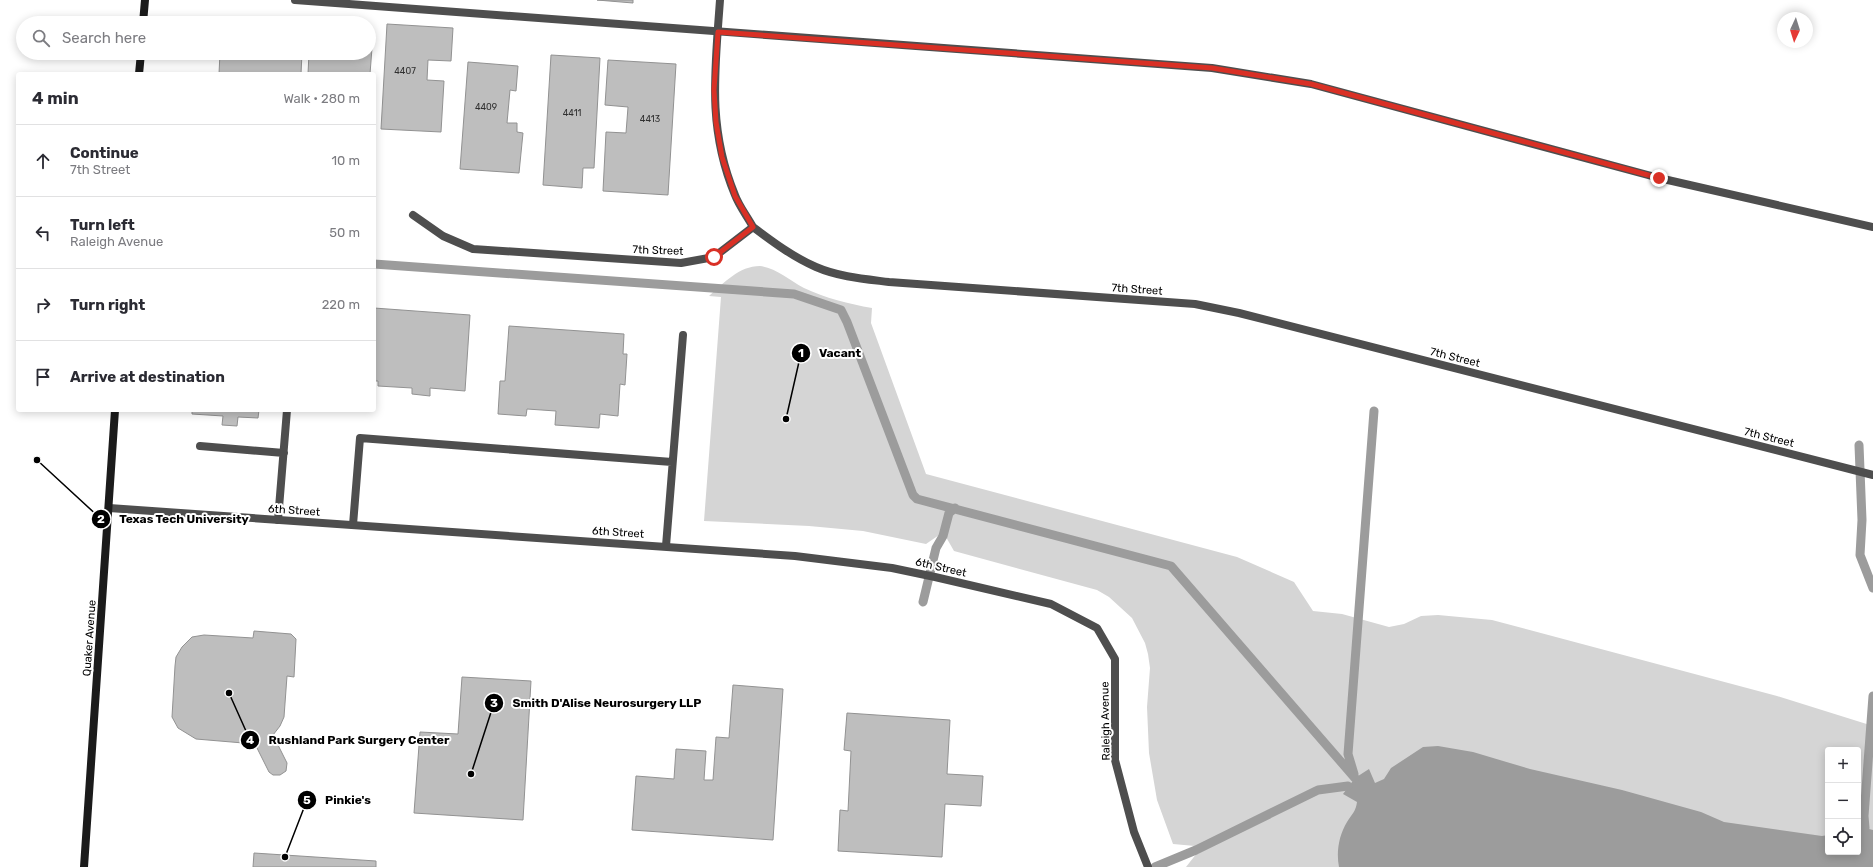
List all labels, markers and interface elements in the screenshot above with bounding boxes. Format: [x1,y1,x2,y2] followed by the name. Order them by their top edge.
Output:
[1777,12,1813,48] north arrow
[16,16,376,60] search box
[30,27,52,49] icon: search
[62,29,146,47] text: Search here
[394,66,416,76] house number: 4407
[32,88,79,108] text: 4 min
[283,91,360,106] text: Walk · 280 m
[475,102,497,112] house number: 4409
[563,108,581,118] house number: 4411
[640,114,660,124] house number: 4413
[70,144,139,162] text: Continue
[32,150,54,172] icon: ahead
[331,153,360,168] text: 10 m
[70,162,130,177] text: 7th Street
[1650,169,1668,187] route end
[70,216,135,234] text: Turn left
[32,222,54,244] icon: left
[329,225,360,240] text: 50 m
[70,234,163,249] text: Raleigh Avenue
[632,243,684,258] street label: 7th Street
[705,248,723,266] route start
[1111,281,1164,298] street label: 7th Street
[32,294,54,316] icon: right
[70,296,145,314] text: Turn right
[322,297,360,312] text: 220 m
[791,341,869,365] callout: Vacant
[1428,345,1482,370] street label: 7th Street
[798,346,804,360] text: 1
[819,346,861,360] text: Vacant
[32,366,54,388] icon: arrive
[70,368,225,386] text: Arrive at destination
[1742,425,1796,450] street label: 7th Street
[268,502,321,519] street label: 6th Street
[91,507,257,531] callout: Texas Tech University
[97,512,105,526] text: 2
[119,512,249,526] text: Texas Tech University
[592,524,645,541] street label: 6th Street
[914,555,968,580] street label: 6th Street
[80,599,99,677] street label: Quaker Avenue
[1098,681,1113,761] street label: Raleigh Avenue
[484,691,709,715] callout: Smith D'Alise Neurosurgery LLP
[490,696,498,710] text: 3
[513,696,701,710] text: Smith D'Alise Neurosurgery LLP
[240,728,457,752] callout: Rushland Park Surgery Center
[246,733,254,747] text: 4
[269,733,450,747] text: Rushland Park Surgery Center
[1825,747,1861,855] map controls
[1825,747,1861,783] button: +
[1825,783,1861,819] button: −
[297,788,379,812] callout: Pinkie's
[303,793,311,807] text: 5
[325,793,371,807] text: Pinkie's
[1825,819,1861,855] button: locate

